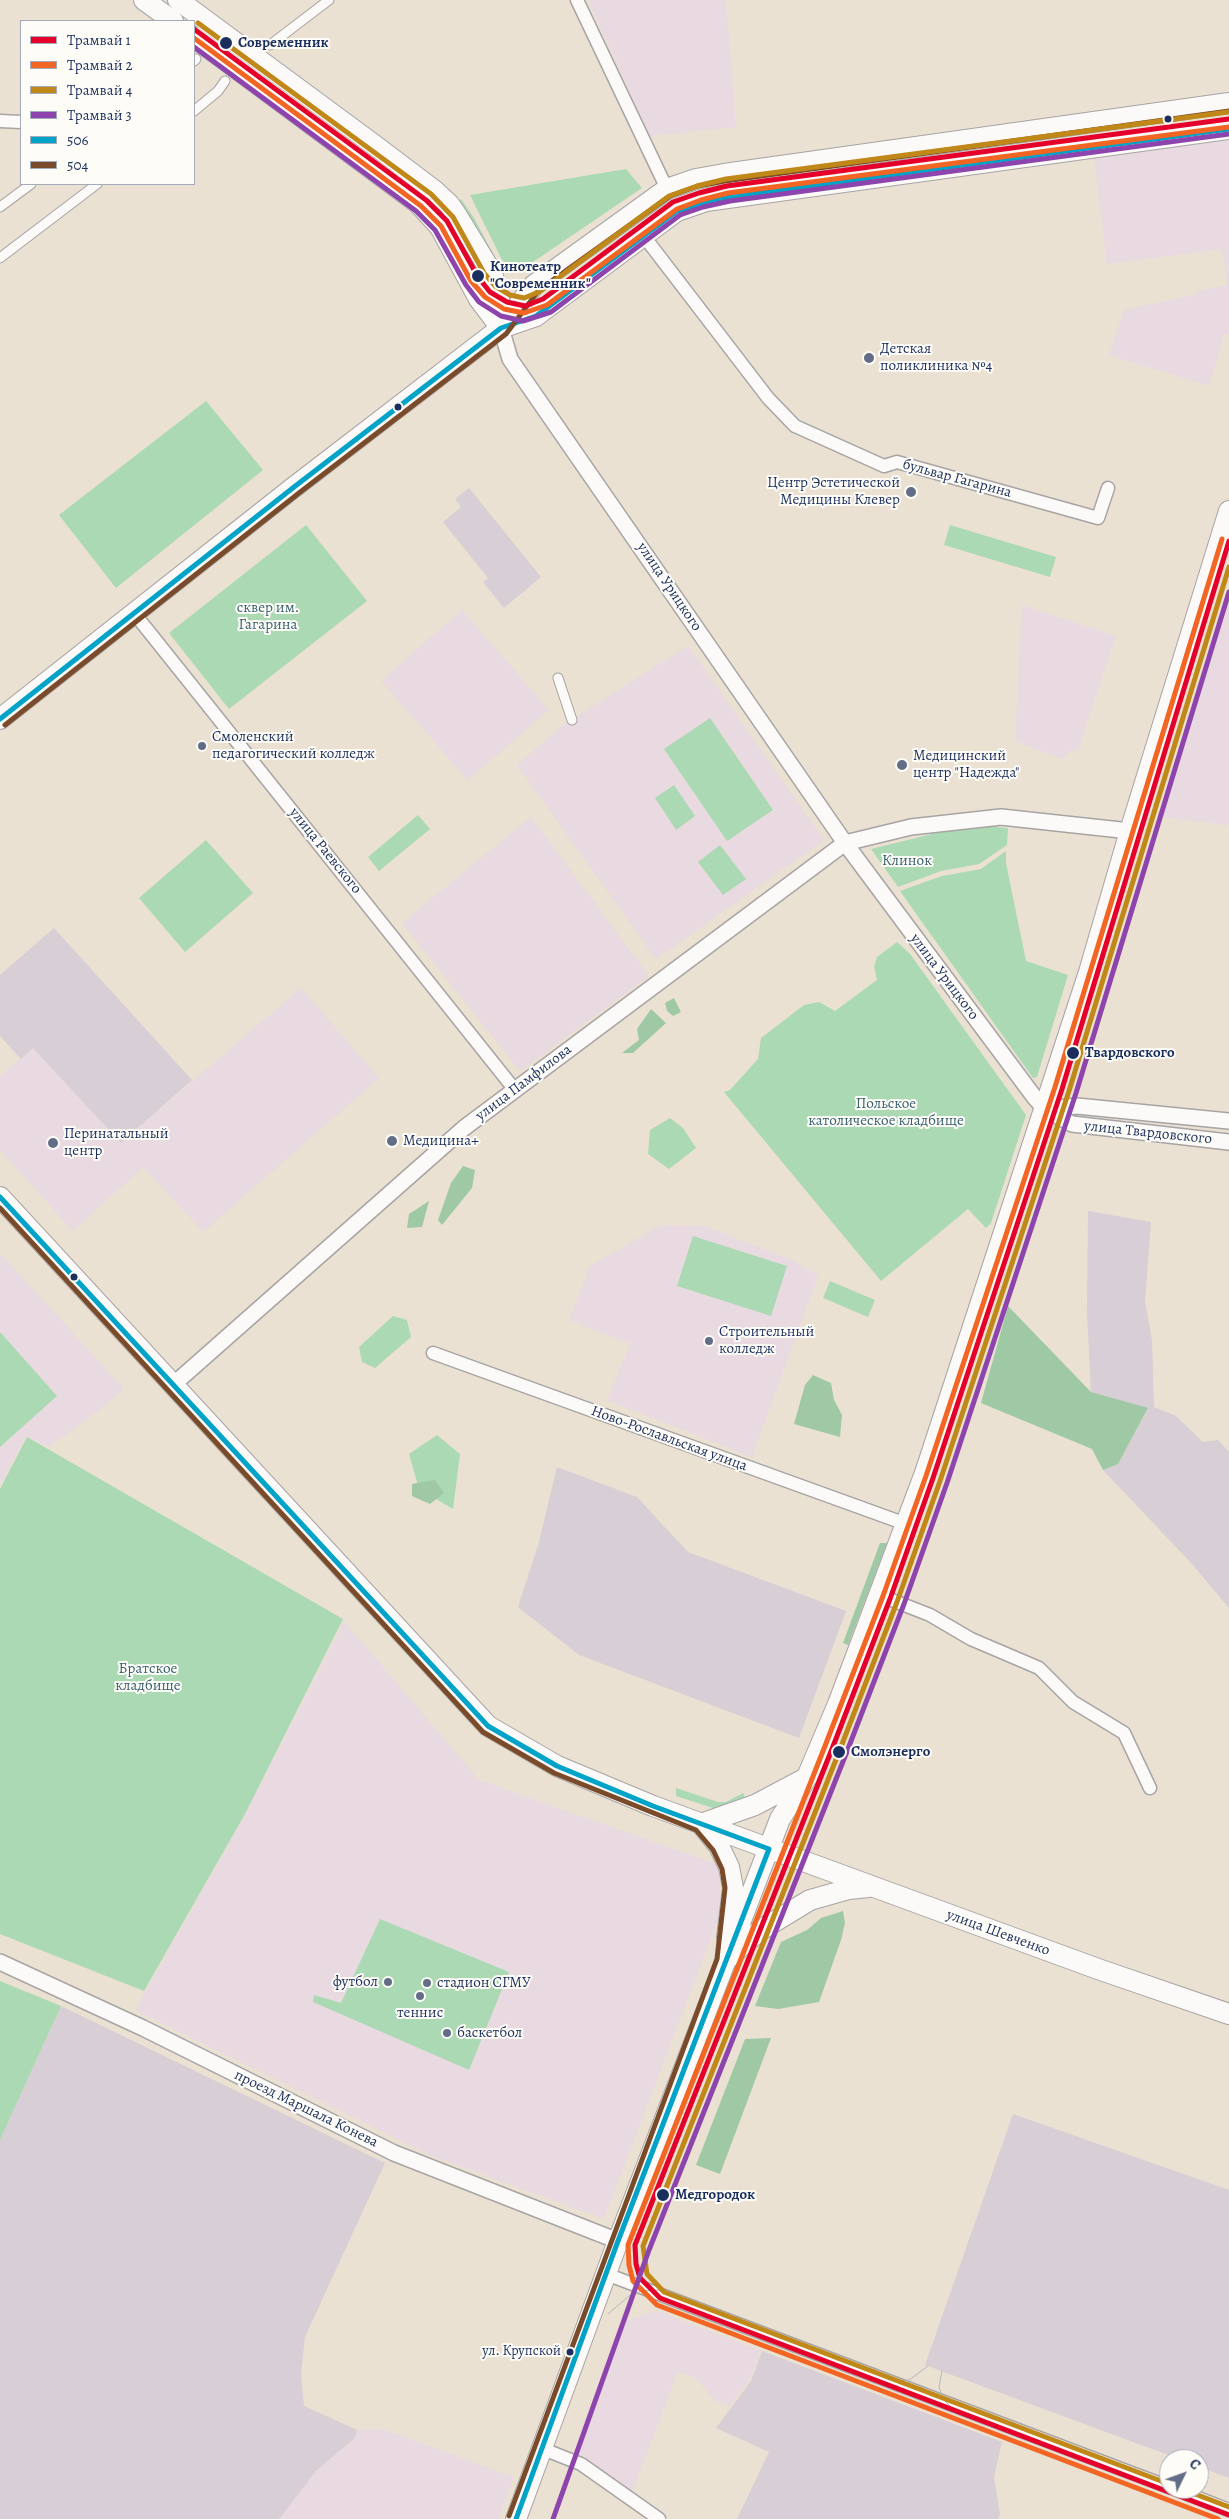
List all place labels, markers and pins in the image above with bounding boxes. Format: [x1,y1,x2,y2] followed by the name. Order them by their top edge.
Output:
[238,34,329,52] place label: Современник
[218,35,234,51] marker: Современник
[1163,114,1173,124] unlabelled marker
[490,258,591,293] place label: Кинотеатр "Современник"
[470,268,486,284] marker: Кинотеатр "Современник"
[880,340,992,375] place label: Детская поликлиника №4
[862,351,876,365] marker: Детская поликлиника №4
[393,402,403,412] unlabelled marker
[767,474,900,509] place label: Центр Эстетической Медицины Клевер
[904,485,918,499] marker: Центр Эстетической Медицины Клевер
[212,728,375,763] place label: Смоленский педагогический колледж
[196,740,208,752] marker: Смоленский педагогический колледж
[913,747,1020,782] place label: Медицинский центр "Надежда"
[895,758,909,772] marker: Медицинский центр "Надежда"
[1085,1044,1175,1062] place label: Твардовского
[1065,1045,1081,1061] marker: Твардовского
[64,1125,169,1160] place label: Перинатальный центр
[403,1132,479,1150] place label: Медицина+
[385,1134,399,1148] marker: Медицина+
[46,1136,60,1150] marker: Перинатальный центр
[69,1272,79,1282] unlabelled marker
[719,1323,814,1358] place label: Строительный колледж
[703,1335,715,1347] marker: Строительный колледж
[851,1743,930,1761] place label: Смолэнерго
[831,1744,847,1760] marker: Смолэнерго
[333,1973,378,1991] place label: футбол
[437,1974,531,1992] place label: стадион СГМУ
[382,1976,394,1988] marker: футбол
[421,1977,433,1989] marker: стадион СГМУ
[414,1990,426,2002] marker: теннис
[397,2004,443,2022] place label: теннис
[457,2024,522,2042] place label: баскетбол
[441,2027,453,2039] marker: баскетбол
[675,2186,755,2204] place label: Медгородок
[655,2187,671,2203] marker: Медгородок
[482,2344,561,2360] place label: ул. Крупской
[565,2347,575,2357] marker: ул. Крупской

